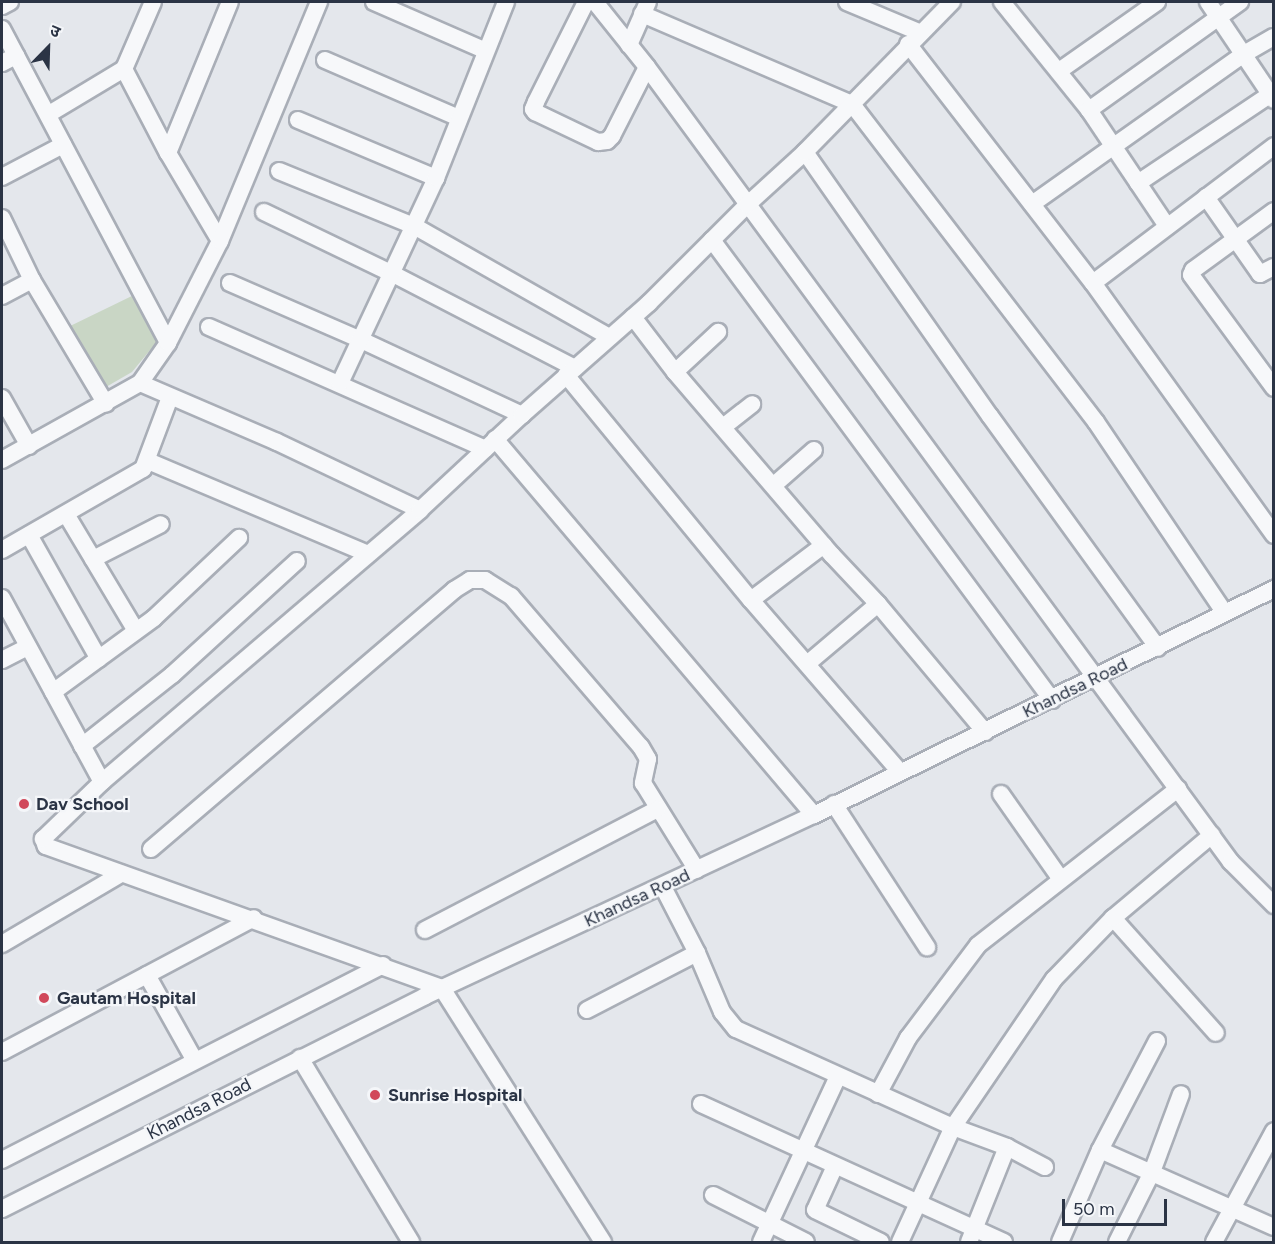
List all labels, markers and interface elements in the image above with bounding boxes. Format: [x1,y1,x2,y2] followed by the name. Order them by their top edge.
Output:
[18,18,78,78] north arrow
[47,20,63,42] text: उ
[1019,653,1131,723] street label: Khandsa Road
[36,793,129,815] place label: Dav School
[17,797,31,811] marker: Dav School
[581,864,693,932] street label: Khandsa Road
[57,987,196,1009] place label: Gautam Hospital
[35,989,53,1007] marker: Gautam Hospital
[143,1073,255,1145] street label: Khandsa Road
[388,1084,523,1106] place label: Sunrise Hospital
[366,1086,384,1104] marker: Sunrise Hospital
[1065,1187,1170,1225] scale bar
[1073,1198,1115,1220] text: 50 m

